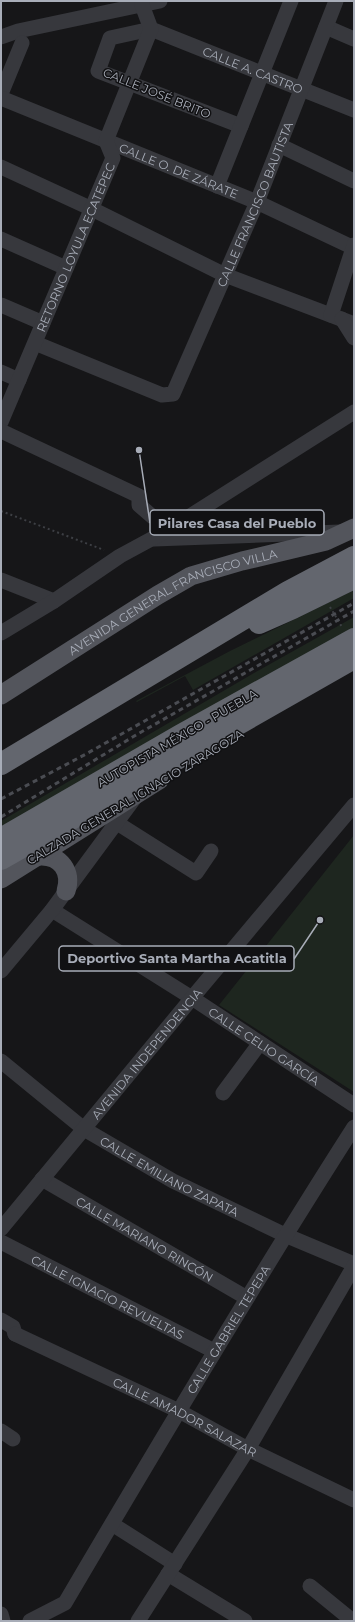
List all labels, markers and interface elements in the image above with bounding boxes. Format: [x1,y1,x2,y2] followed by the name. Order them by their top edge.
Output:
[201,43,305,96] street label: CALLE A. CASTRO
[101,65,213,121] street label: CALLE JOSÉ BRITO
[213,119,296,289] street label: CALLE FRANCISCO BAUTISTA
[117,139,241,201] street label: CALLE O. DE ZÁRATE
[33,160,118,334] street label: RETORNO LOYULA ECATEPEC
[150,510,324,535] callout: Pilares Casa del Pueblo
[158,515,317,531] text: Pilares Casa del Pueblo
[65,545,279,658] street label: AVENIDA GENERAL FRANCISCO VILLA
[94,686,260,790] street label: AUTOPISTA MÉXICO - PUEBLA
[24,726,246,868] street label: CALZADA GENERAL IGNACIO ZARAGOZA
[59,946,294,971] callout: Deportivo Santa Martha Acatitla
[67,950,287,966] text: Deportivo Santa Martha Acatitla
[88,984,205,1122] street label: AVENIDA INDEPENDENCIA
[206,1004,323,1088] street label: CALLE CELIO GARCÍA
[97,1133,242,1219] street label: CALLE EMILIANO ZAPATA
[74,1193,216,1284] street label: CALLE MARIANO RINCÓN
[29,1251,187,1342] street label: CALLE IGNACIO REVUELTAS
[183,1262,273,1396] street label: CALLE GABRIEL TEPEPA
[111,1374,259,1460] street label: CALLE AMADOR SALAZAR

